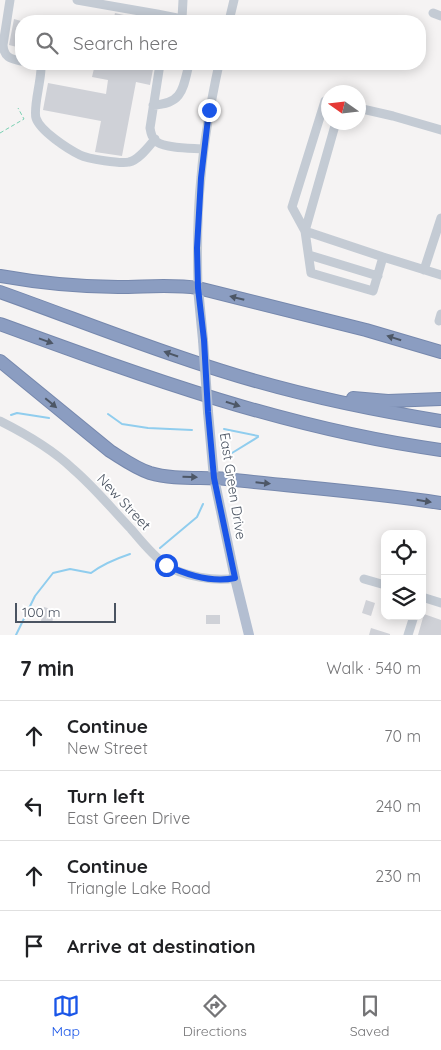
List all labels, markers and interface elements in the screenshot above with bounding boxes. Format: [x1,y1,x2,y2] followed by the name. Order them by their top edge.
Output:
[15,15,426,70] search box
[33,29,61,57] icon: search
[73,31,178,55] text: Search here
[321,85,366,130] north arrow
[198,99,221,122] route end
[229,294,244,302] one-way arrow
[387,334,402,342] one-way arrow
[39,337,54,345] one-way arrow
[163,350,178,357] one-way arrow
[45,397,58,408] one-way arrow
[225,401,240,409] one-way arrow
[216,431,250,541] street label: East Green Drive
[93,470,155,534] street label: New Street
[183,473,199,481] one-way arrow
[255,479,271,487] one-way arrow
[417,497,433,505] one-way arrow
[381,530,426,620] map controls
[381,530,426,575] button: locate
[155,554,178,577] route start
[381,575,426,620] button: layers
[15,600,116,623] scale bar
[22,603,60,621] text: 100 m
[20,655,74,681] text: 7 min
[326,658,421,678] text: Walk · 540 m
[67,714,148,738] text: Continue
[20,722,48,750] icon: ahead
[384,726,421,746] text: 70 m
[67,738,148,758] text: New Street
[67,784,145,808] text: Turn left
[20,792,48,820] icon: left
[375,796,421,816] text: 240 m
[67,808,190,828] text: East Green Drive
[67,854,148,878] text: Continue
[20,862,48,890] icon: ahead
[375,866,421,886] text: 230 m
[67,878,211,898] text: Triangle Lake Road
[20,932,48,960] icon: arrive
[67,934,256,958] text: Arrive at destination
[51,992,80,1040] tab: Map
[183,992,247,1040] tab: Directions
[350,992,390,1040] tab: Saved

